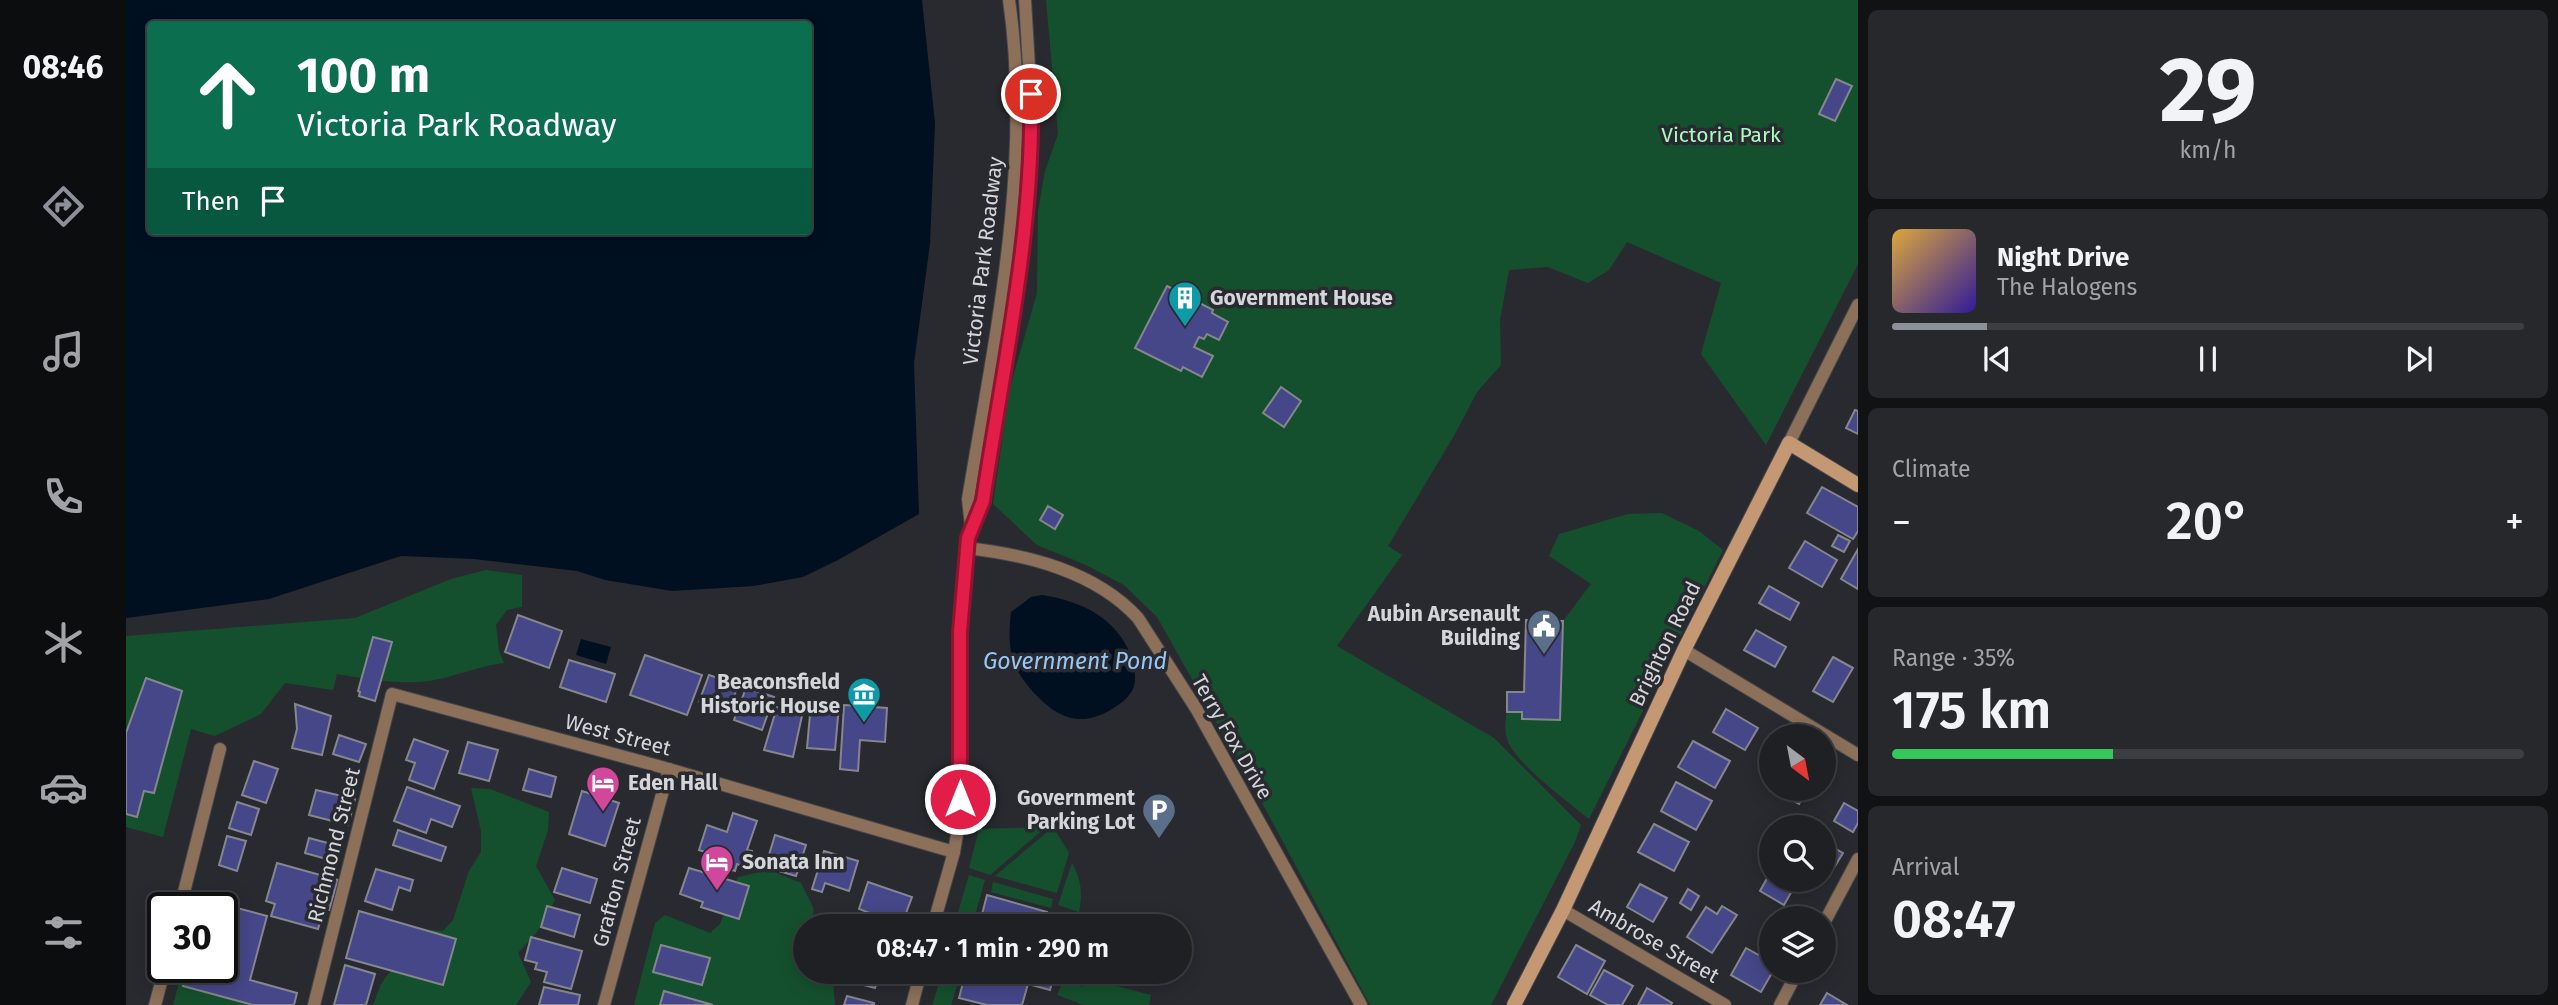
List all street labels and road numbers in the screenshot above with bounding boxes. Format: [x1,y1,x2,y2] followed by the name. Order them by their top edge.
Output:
[957,155,1009,367] street label: Victoria Park Roadway
[1624,577,1706,711] street label: Brighton Road
[1186,670,1278,804] street label: Terry Fox Drive
[562,708,674,762] street label: West Street
[302,764,366,925] street label: Richmond Street
[587,814,647,950] street label: Grafton Street
[1584,893,1724,989] street label: Ambrose Street

